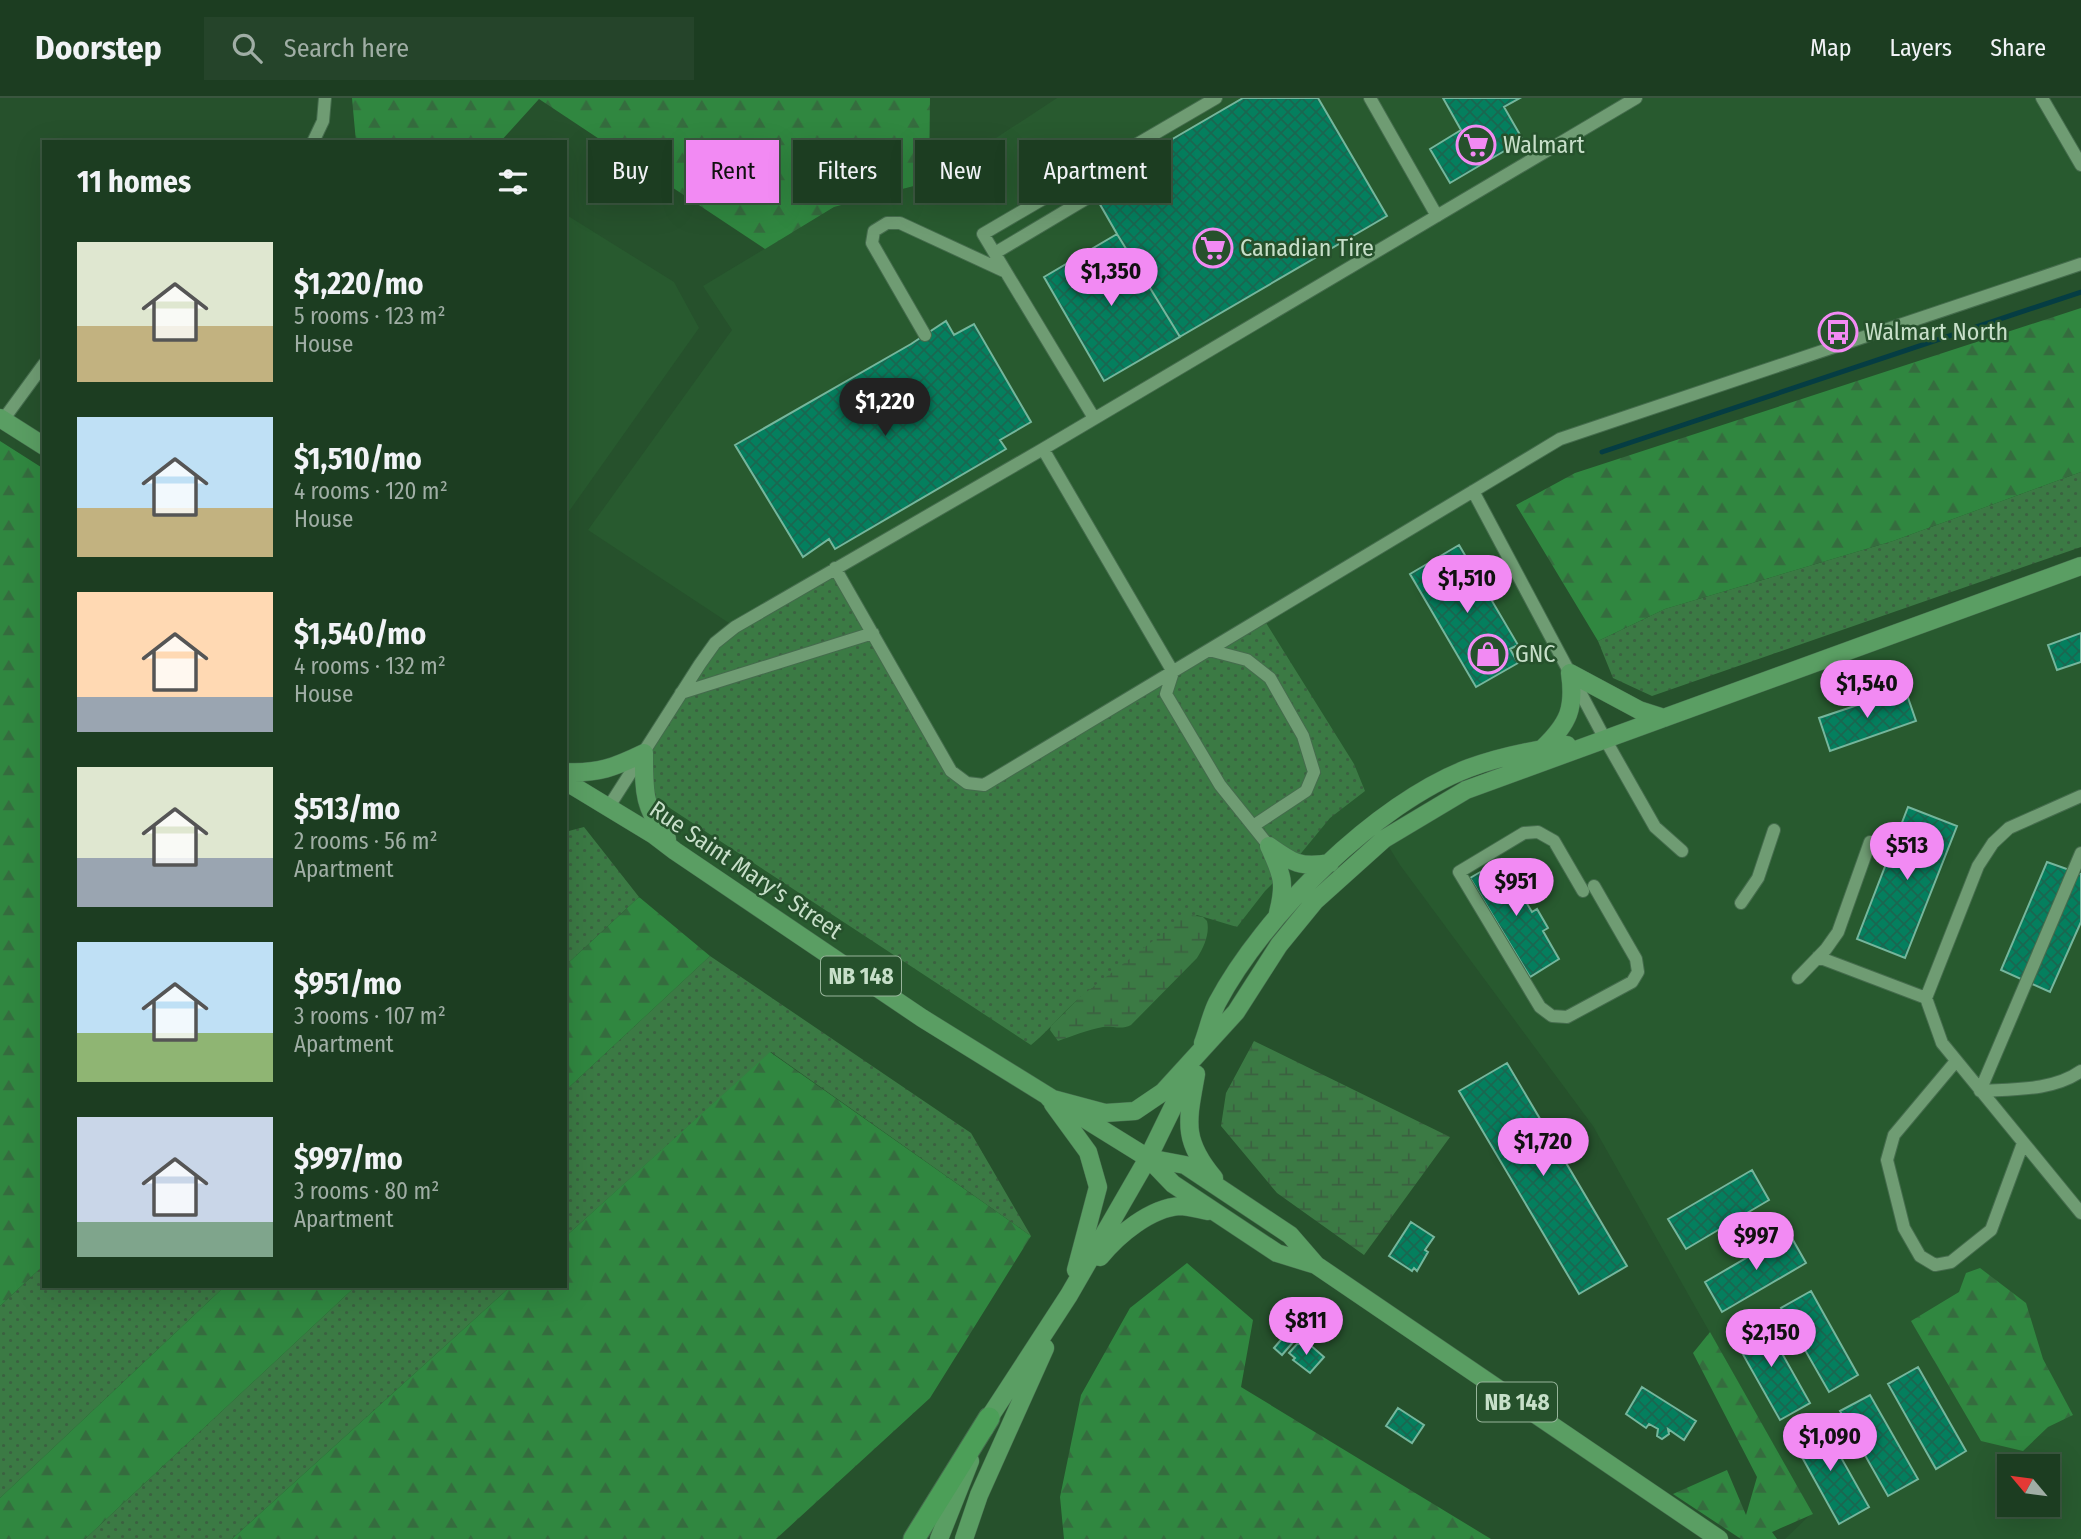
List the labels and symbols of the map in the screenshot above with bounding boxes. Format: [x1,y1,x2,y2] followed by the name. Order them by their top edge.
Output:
[1455,124,1497,166] supermarket icon: Walmart
[1503,131,1585,159] place label: Walmart
[1192,227,1234,269] supermarket icon: Canadian Tire
[1240,234,1374,262] place label: Canadian Tire
[1054,248,1168,308] pin: $1,350
[1817,311,1859,353] bus stop icon: Walmart North
[1865,318,2008,346] place label: Walmart North
[828,378,942,438] pin: $1,220
[1410,556,1524,615] pin: $1,510
[1467,633,1509,675] shop icon: GNC
[1515,640,1556,668] place label: GNC
[1810,660,1924,720] pin: $1,540
[644,795,848,945] street label: Rue Saint Mary's Street
[1866,822,1948,882] pin: $513
[1475,858,1557,918] pin: $951
[821,956,901,996] road number: NB 148
[1486,1118,1600,1178] pin: $1,720
[1715,1212,1797,1272] pin: $997
[1265,1298,1347,1357] pin: $811
[1714,1310,1828,1369] pin: $2,150
[1477,1382,1557,1422] road number: NB 148
[1773,1414,1887,1473] pin: $1,090
[1997,1454,2060,1517] north arrow

